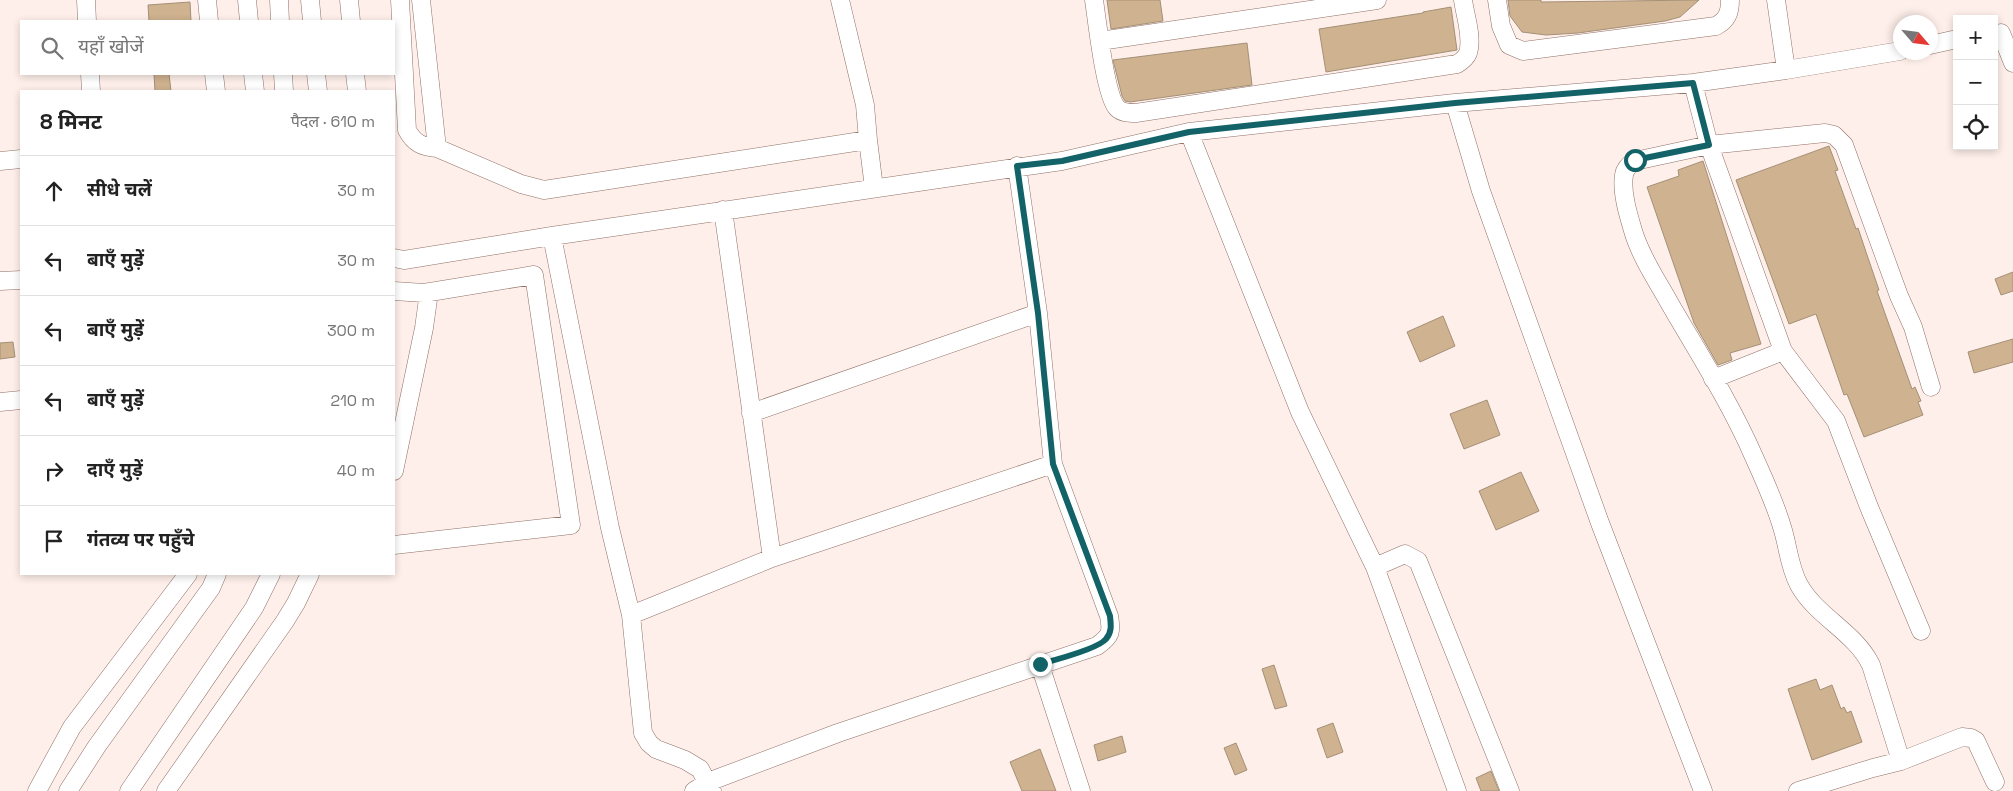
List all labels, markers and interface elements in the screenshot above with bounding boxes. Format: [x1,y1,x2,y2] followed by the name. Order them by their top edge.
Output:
[1893,15,1938,60] north arrow
[1953,15,1998,150] map controls
[1953,15,1998,60] button: +
[20,20,395,75] search box
[38,34,66,62] icon: search
[78,34,143,59] text: यहाँ खोजें
[1953,60,1998,105] button: −
[1953,105,1998,150] button: locate
[40,108,102,135] text: 8 मिनट
[291,111,375,132] text: पैदल · 610 m
[1624,149,1647,172] route start
[40,177,68,205] icon: ahead
[87,177,152,202] text: सीधे चलें
[337,180,375,201] text: 30 m
[40,247,68,275] icon: left
[87,247,144,272] text: बाएँ मुड़ें
[337,250,375,271] text: 30 m
[40,317,68,345] icon: left
[87,317,144,342] text: बाएँ मुड़ें
[327,320,375,341] text: 300 m
[40,387,68,415] icon: left
[87,387,144,412] text: बाएँ मुड़ें
[331,390,375,411] text: 210 m
[40,457,68,485] icon: right
[87,457,143,482] text: दाएँ मुड़ें
[337,460,375,481] text: 40 m
[40,527,68,555] icon: arrive
[87,527,194,552] text: गंतव्य पर पहुँचे
[1029,653,1052,676] route end

